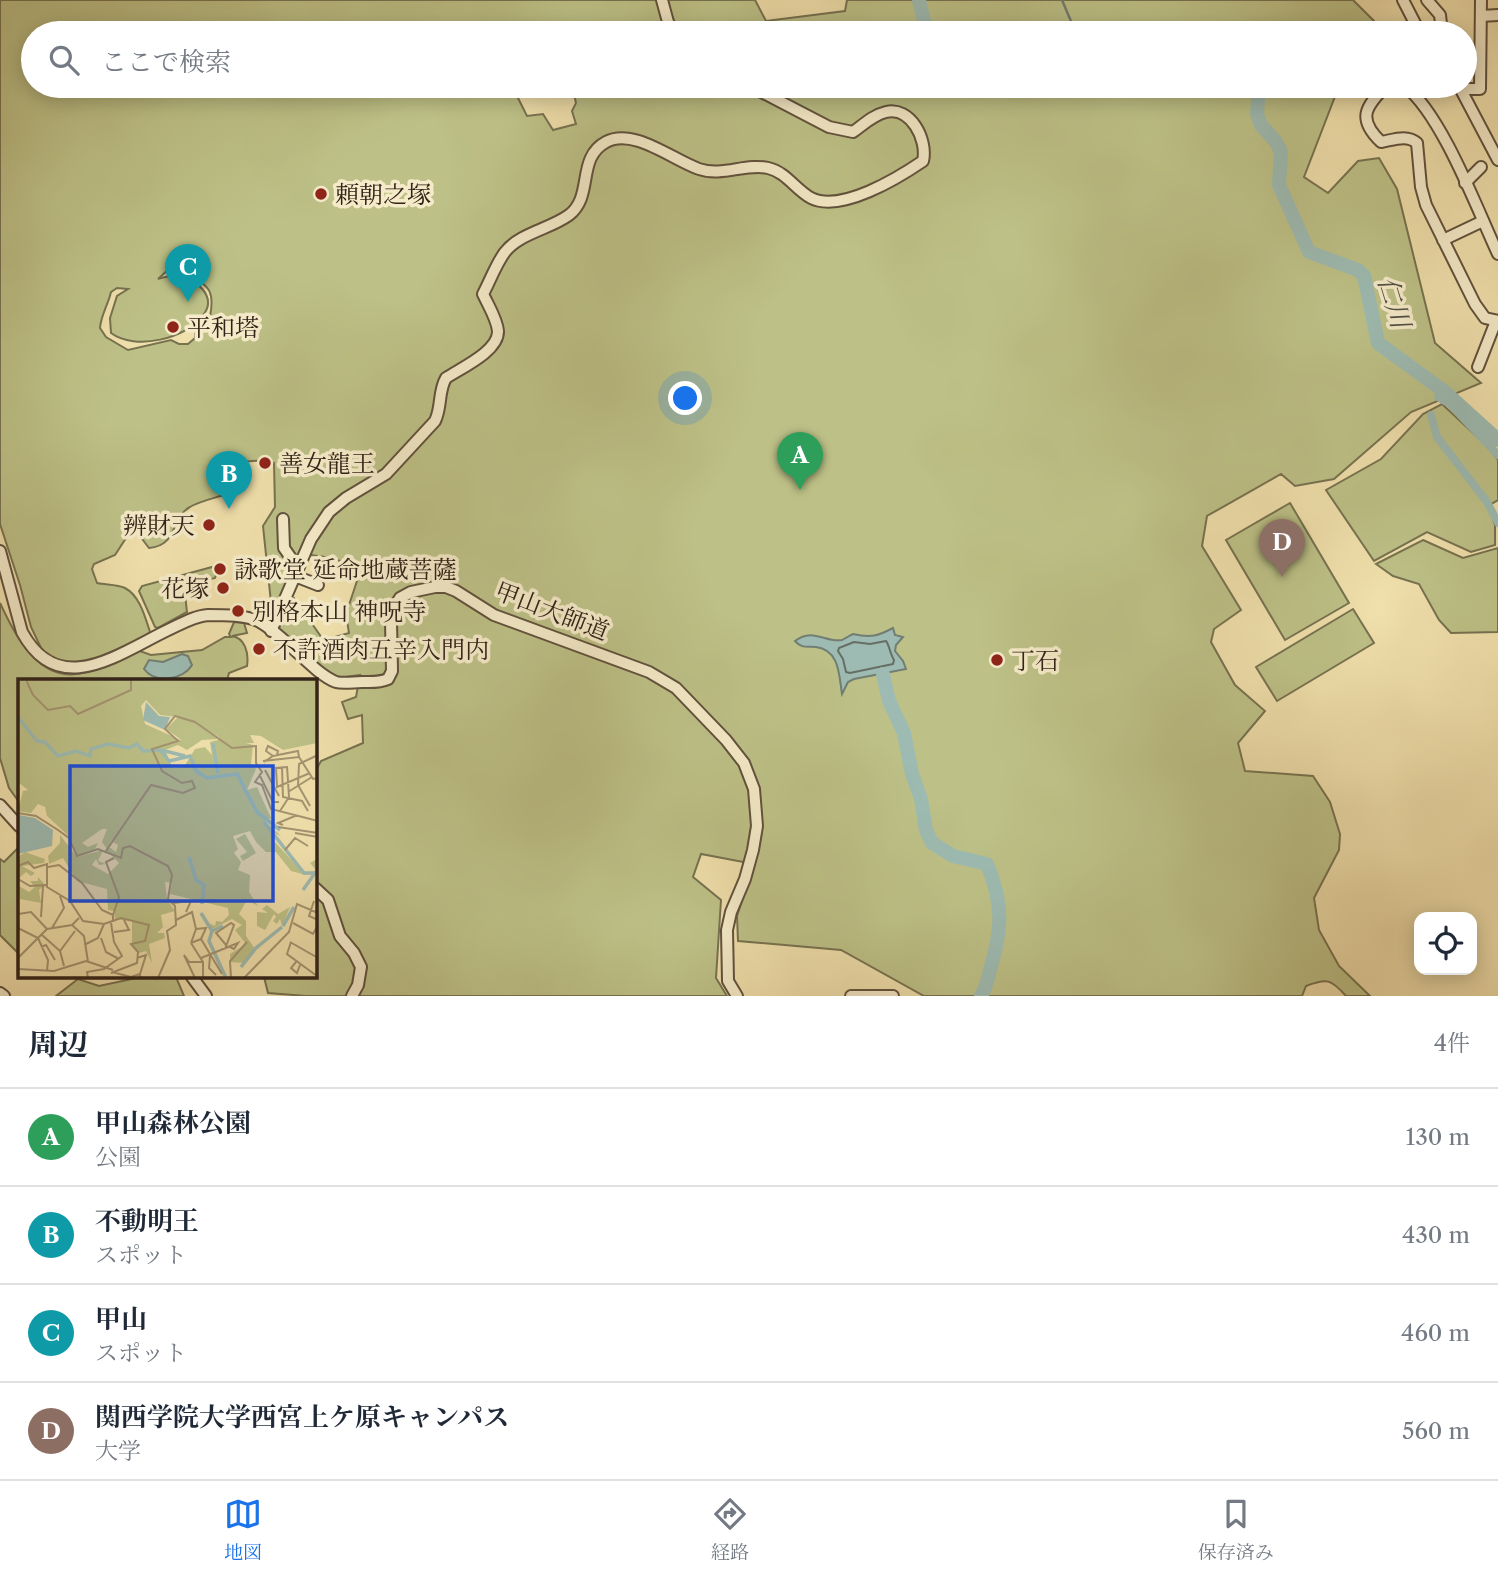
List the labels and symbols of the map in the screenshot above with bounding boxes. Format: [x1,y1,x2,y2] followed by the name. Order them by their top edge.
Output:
[335,180,431,209] place label: 頼朝之塚
[313,186,329,202] marker: 頼朝之塚
[165,244,211,302] pin: C
[1371,272,1418,334] water label: 仁川
[187,313,259,342] place label: 平和塔
[165,319,181,335] marker: 平和塔
[668,381,702,415] your location
[777,432,823,490] pin: A
[279,449,375,478] place label: 善女龍王
[206,451,252,509] pin: B
[257,455,273,471] marker: 善女龍王
[123,511,195,540] place label: 辨財天
[201,517,217,533] marker: 辨財天
[1259,519,1305,577] pin: D
[234,555,456,584] place label: 詠歌堂 延命地蔵菩薩
[212,561,228,577] marker: 詠歌堂 延命地蔵菩薩
[161,574,209,603] place label: 花塚
[491,576,613,646] street label: 甲山大師道
[215,580,231,596] marker: 花塚
[252,597,426,626] place label: 別格本山 神呪寺
[230,603,246,619] marker: 別格本山 神呪寺
[273,635,489,664] place label: 不許酒肉五辛入門内
[251,641,267,657] marker: 不許酒肉五辛入門内
[1011,646,1059,675] place label: 丁石
[989,652,1005,668] marker: 丁石
[18,679,317,978] inset map

